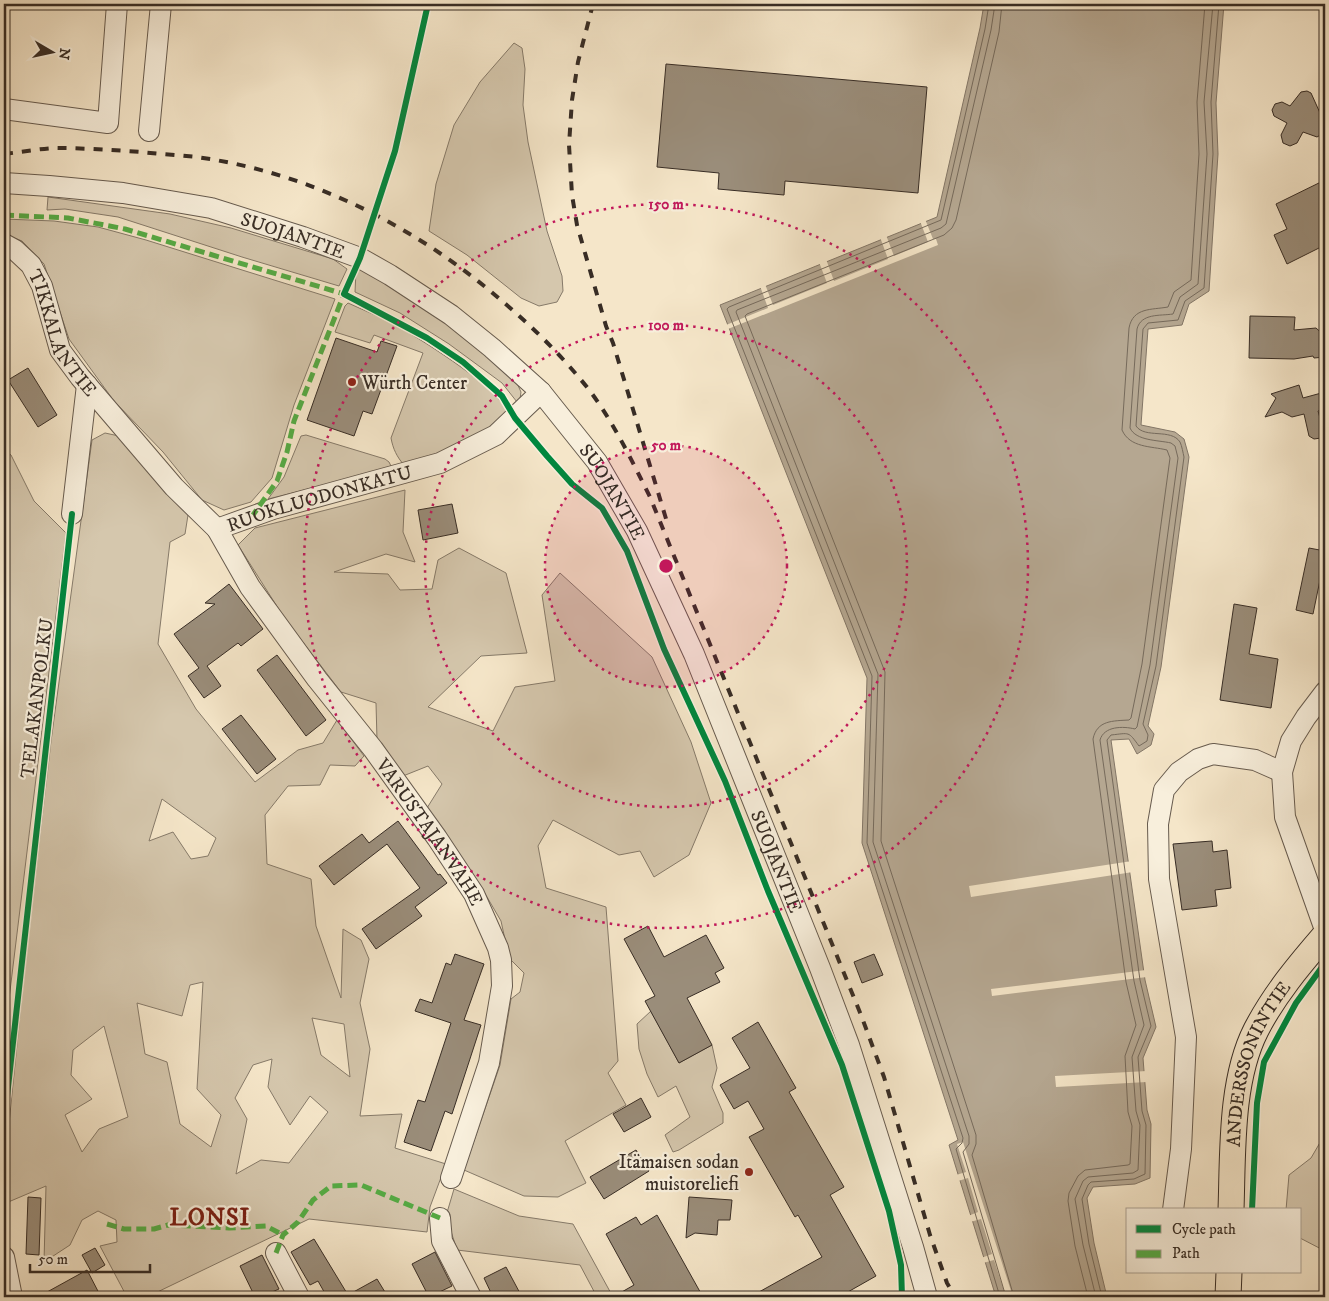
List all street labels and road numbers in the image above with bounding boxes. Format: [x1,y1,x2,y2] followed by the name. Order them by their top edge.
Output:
[238,208,348,264] street label: SUOJANTIE
[22,266,101,401] street label: TIKKALANTIE
[574,440,649,544] street label: SUOJANTIE
[224,461,415,538] street label: RUOKLUODONKATU
[16,617,59,779] street label: TELAKANPOLKU
[370,754,488,909] street label: VARUSTAJANVAHE
[745,807,807,916] street label: SUOJANTIE
[1223,977,1296,1148] street label: ANDERSSONINTIE

